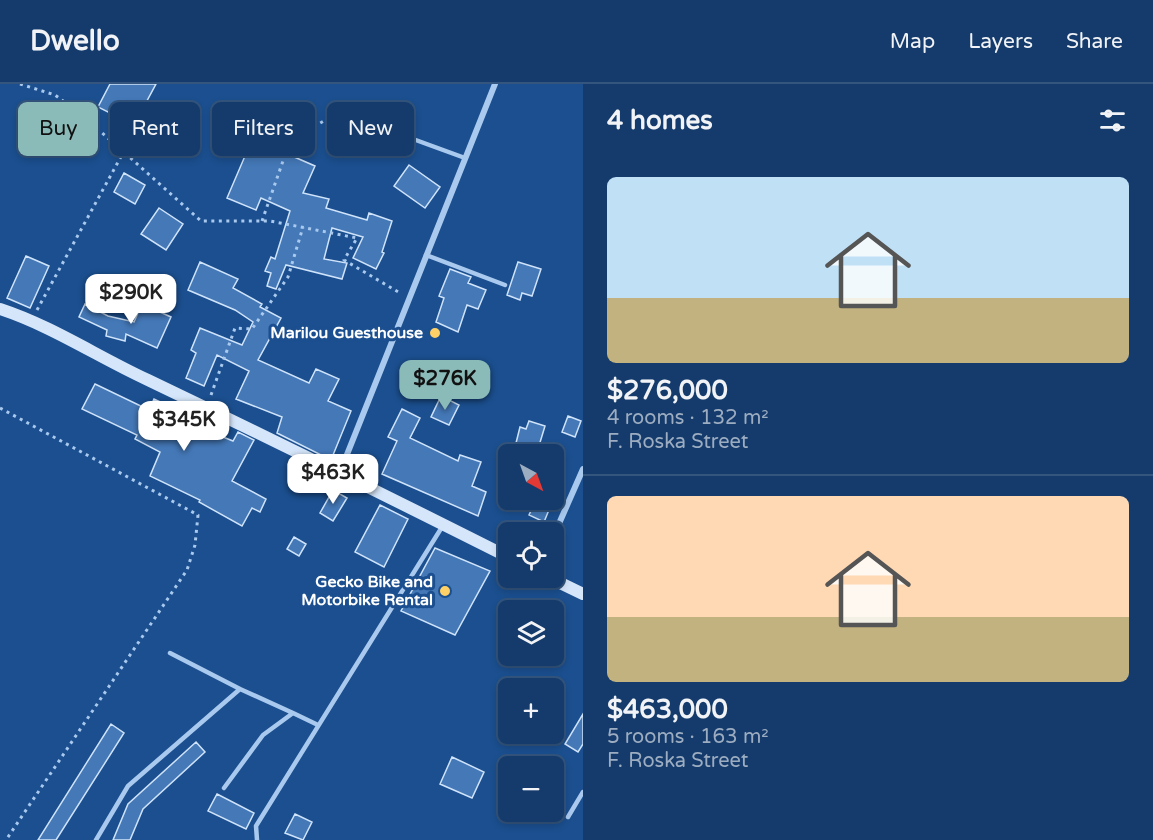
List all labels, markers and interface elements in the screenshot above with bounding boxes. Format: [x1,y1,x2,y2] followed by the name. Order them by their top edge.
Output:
[30,24,120,58] text: Dwello
[890,29,935,54] text: Map
[968,29,1033,54] text: Layers
[1066,29,1123,54] text: Share
[18,102,98,156] chip: Buy
[110,102,200,156] chip: Rent
[212,102,315,156] chip: Filters
[327,102,414,156] chip: New
[1096,104,1129,137] icon: filters
[607,105,713,136] text: 4 homes
[814,216,922,324] icon: home
[89,274,173,325] pin: $290K
[99,281,163,305] text: $290K
[270,323,423,343] place label: Marilou Guesthouse
[428,326,442,340] marker: Marilou Guesthouse
[403,360,487,411] pin: $276K
[413,367,477,391] text: $276K
[607,375,728,406] text: $276,000
[142,401,226,452] pin: $345K
[607,406,769,430] text: 4 rooms · 132 m²
[152,408,216,432] text: $345K
[607,430,748,454] text: F. Roska Street
[498,444,564,510] north arrow
[498,444,564,822] map controls
[291,454,375,505] pin: $463K
[301,461,365,485] text: $463K
[498,522,564,588] button: locate
[814,535,922,643] icon: home
[301,572,433,610] place label: Gecko Bike and Motorbike Rental
[438,584,452,598] marker: Gecko Bike and Motorbike Rental
[498,600,564,666] button: layers
[498,678,564,744] button: +
[607,694,728,725] text: $463,000
[607,725,769,749] text: 5 rooms · 163 m²
[607,749,748,773] text: F. Roska Street
[498,756,564,822] button: −

